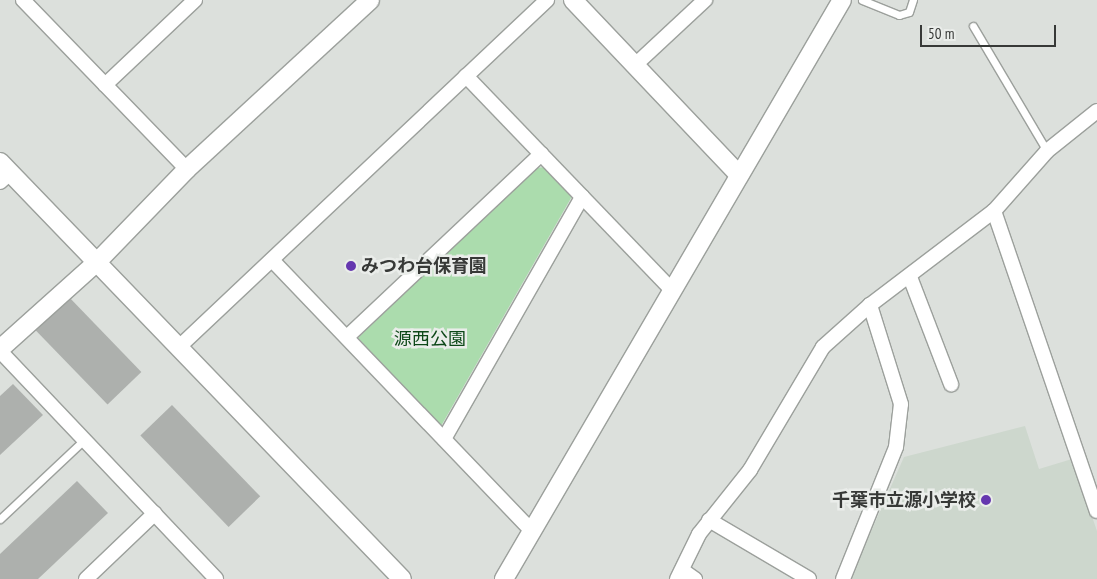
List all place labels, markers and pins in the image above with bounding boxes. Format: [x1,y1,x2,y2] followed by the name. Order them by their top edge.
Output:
[361,255,487,277] place label: みつわ台保育園
[345,260,357,272] marker: みつわ台保育園
[832,489,976,511] place label: 千葉市立源小学校
[980,494,992,506] marker: 千葉市立源小学校

